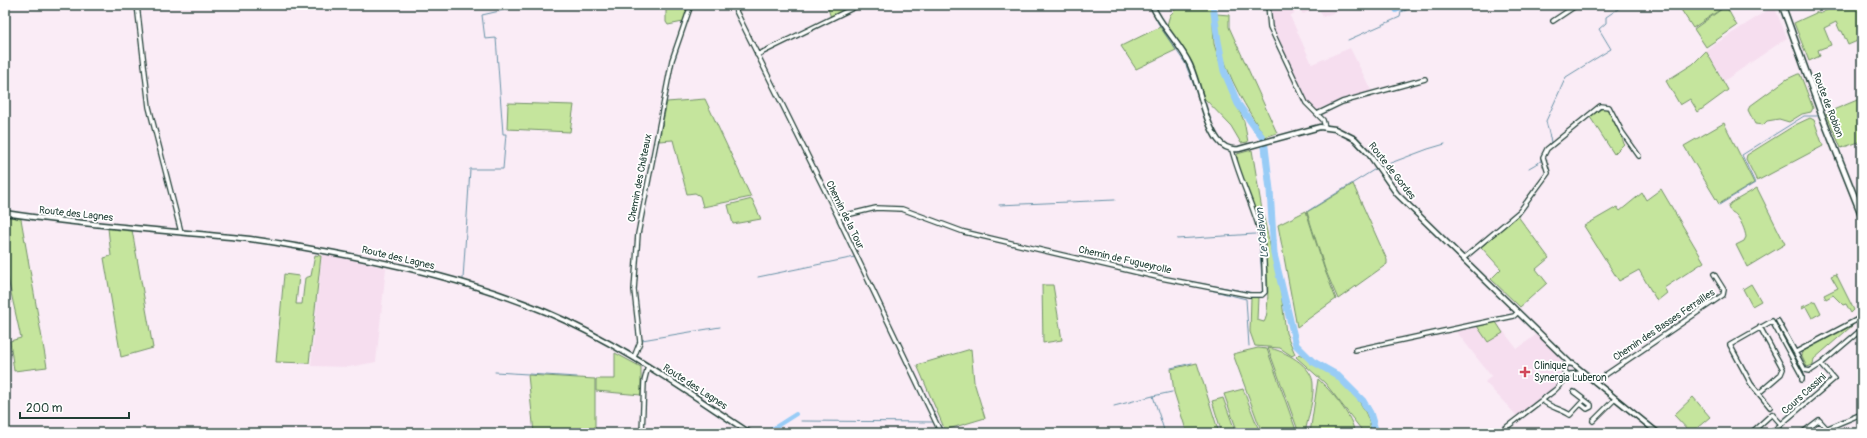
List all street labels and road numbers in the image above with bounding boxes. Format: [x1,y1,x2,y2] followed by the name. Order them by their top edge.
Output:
[1810,71,1846,139] street label: Route de Robion
[626,133,654,223] street label: Chemin des Châteaux
[1366,140,1418,202] street label: Route de Gordes
[823,179,867,251] street label: Chemin de la Tour
[38,204,114,224] street label: Route des Lagnes
[1077,243,1173,277] street label: Chemin de Fugueyrolle
[360,244,436,272] street label: Route des Lagnes
[1611,286,1717,363] street label: Chemin des Basses Ferrailles
[661,362,730,413] street label: Route des Lagnes
[1779,371,1829,417] street label: Cours Cassini

